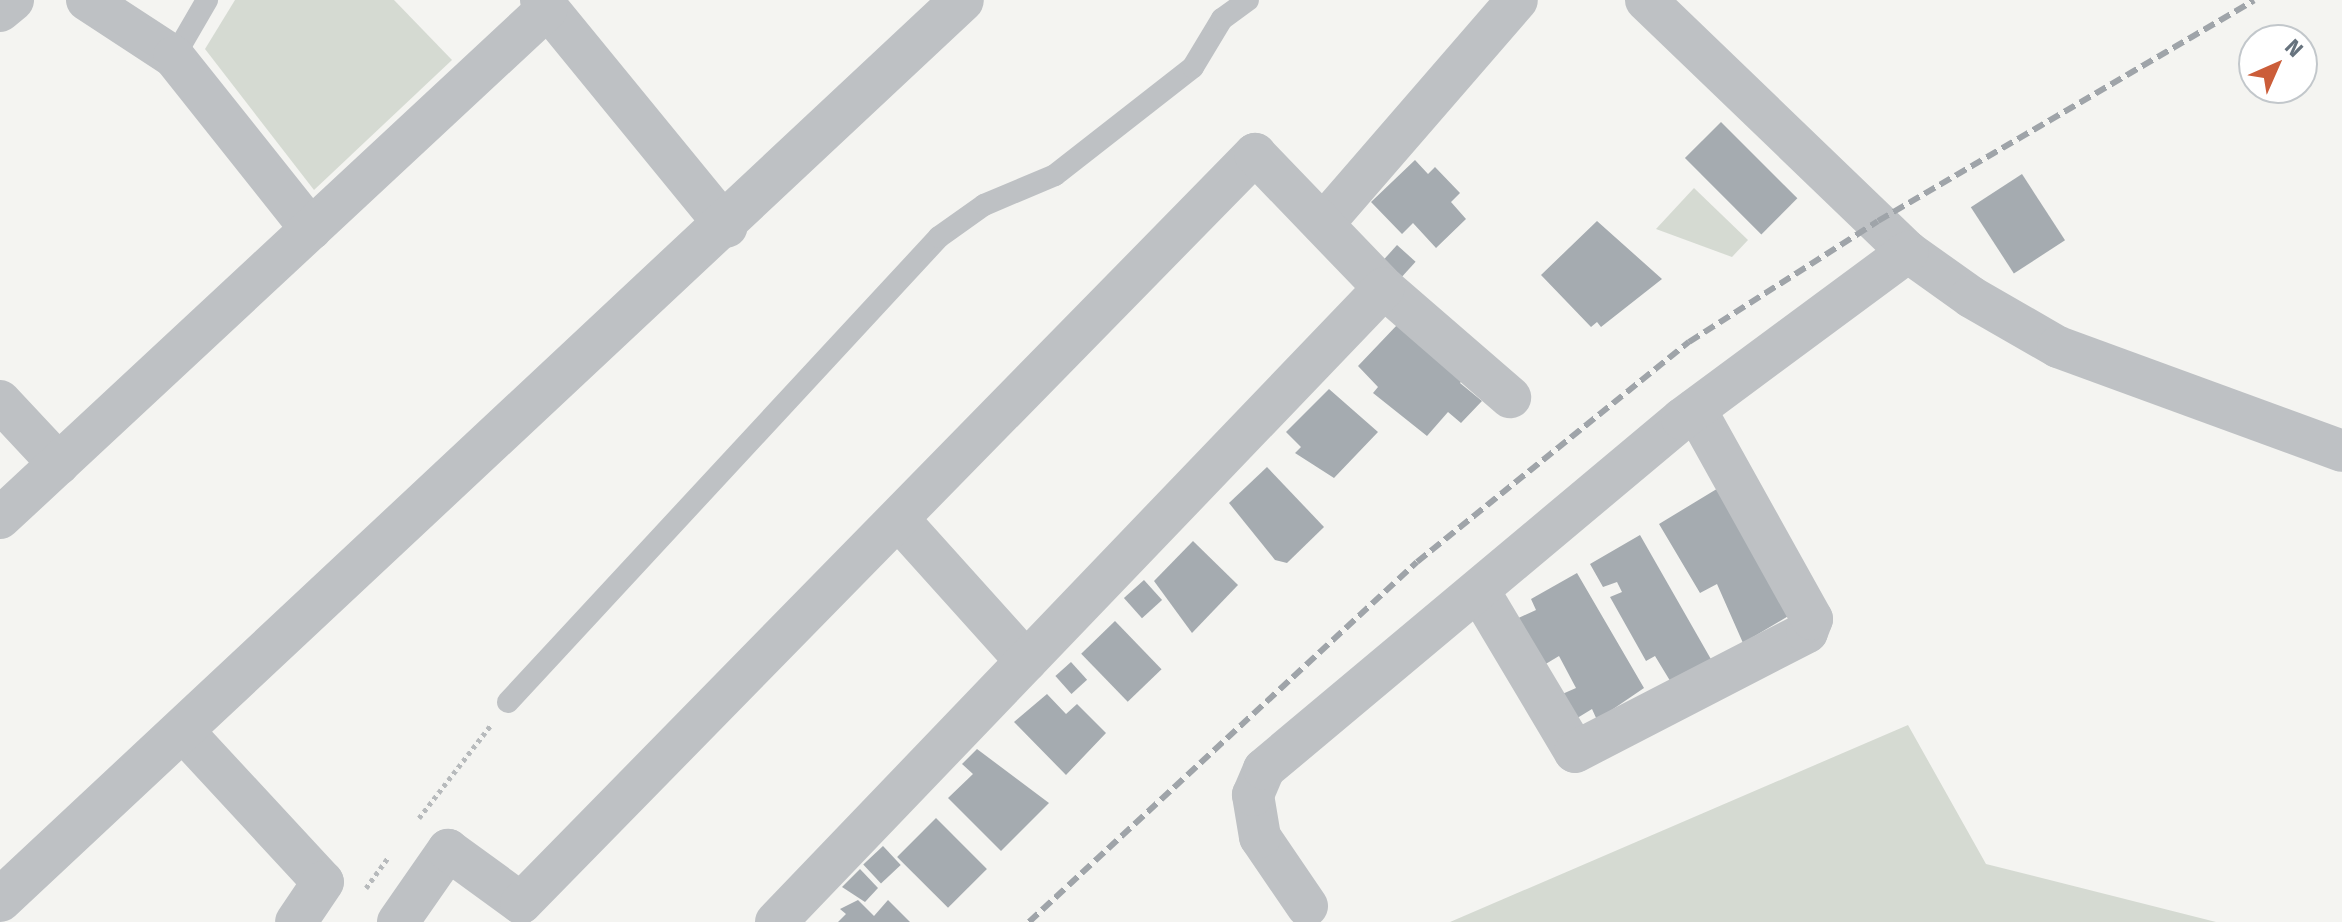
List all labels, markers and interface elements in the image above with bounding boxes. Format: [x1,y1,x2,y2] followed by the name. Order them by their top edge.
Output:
[2238,24,2318,104] north arrow
[2279,33,2309,63] text: N

